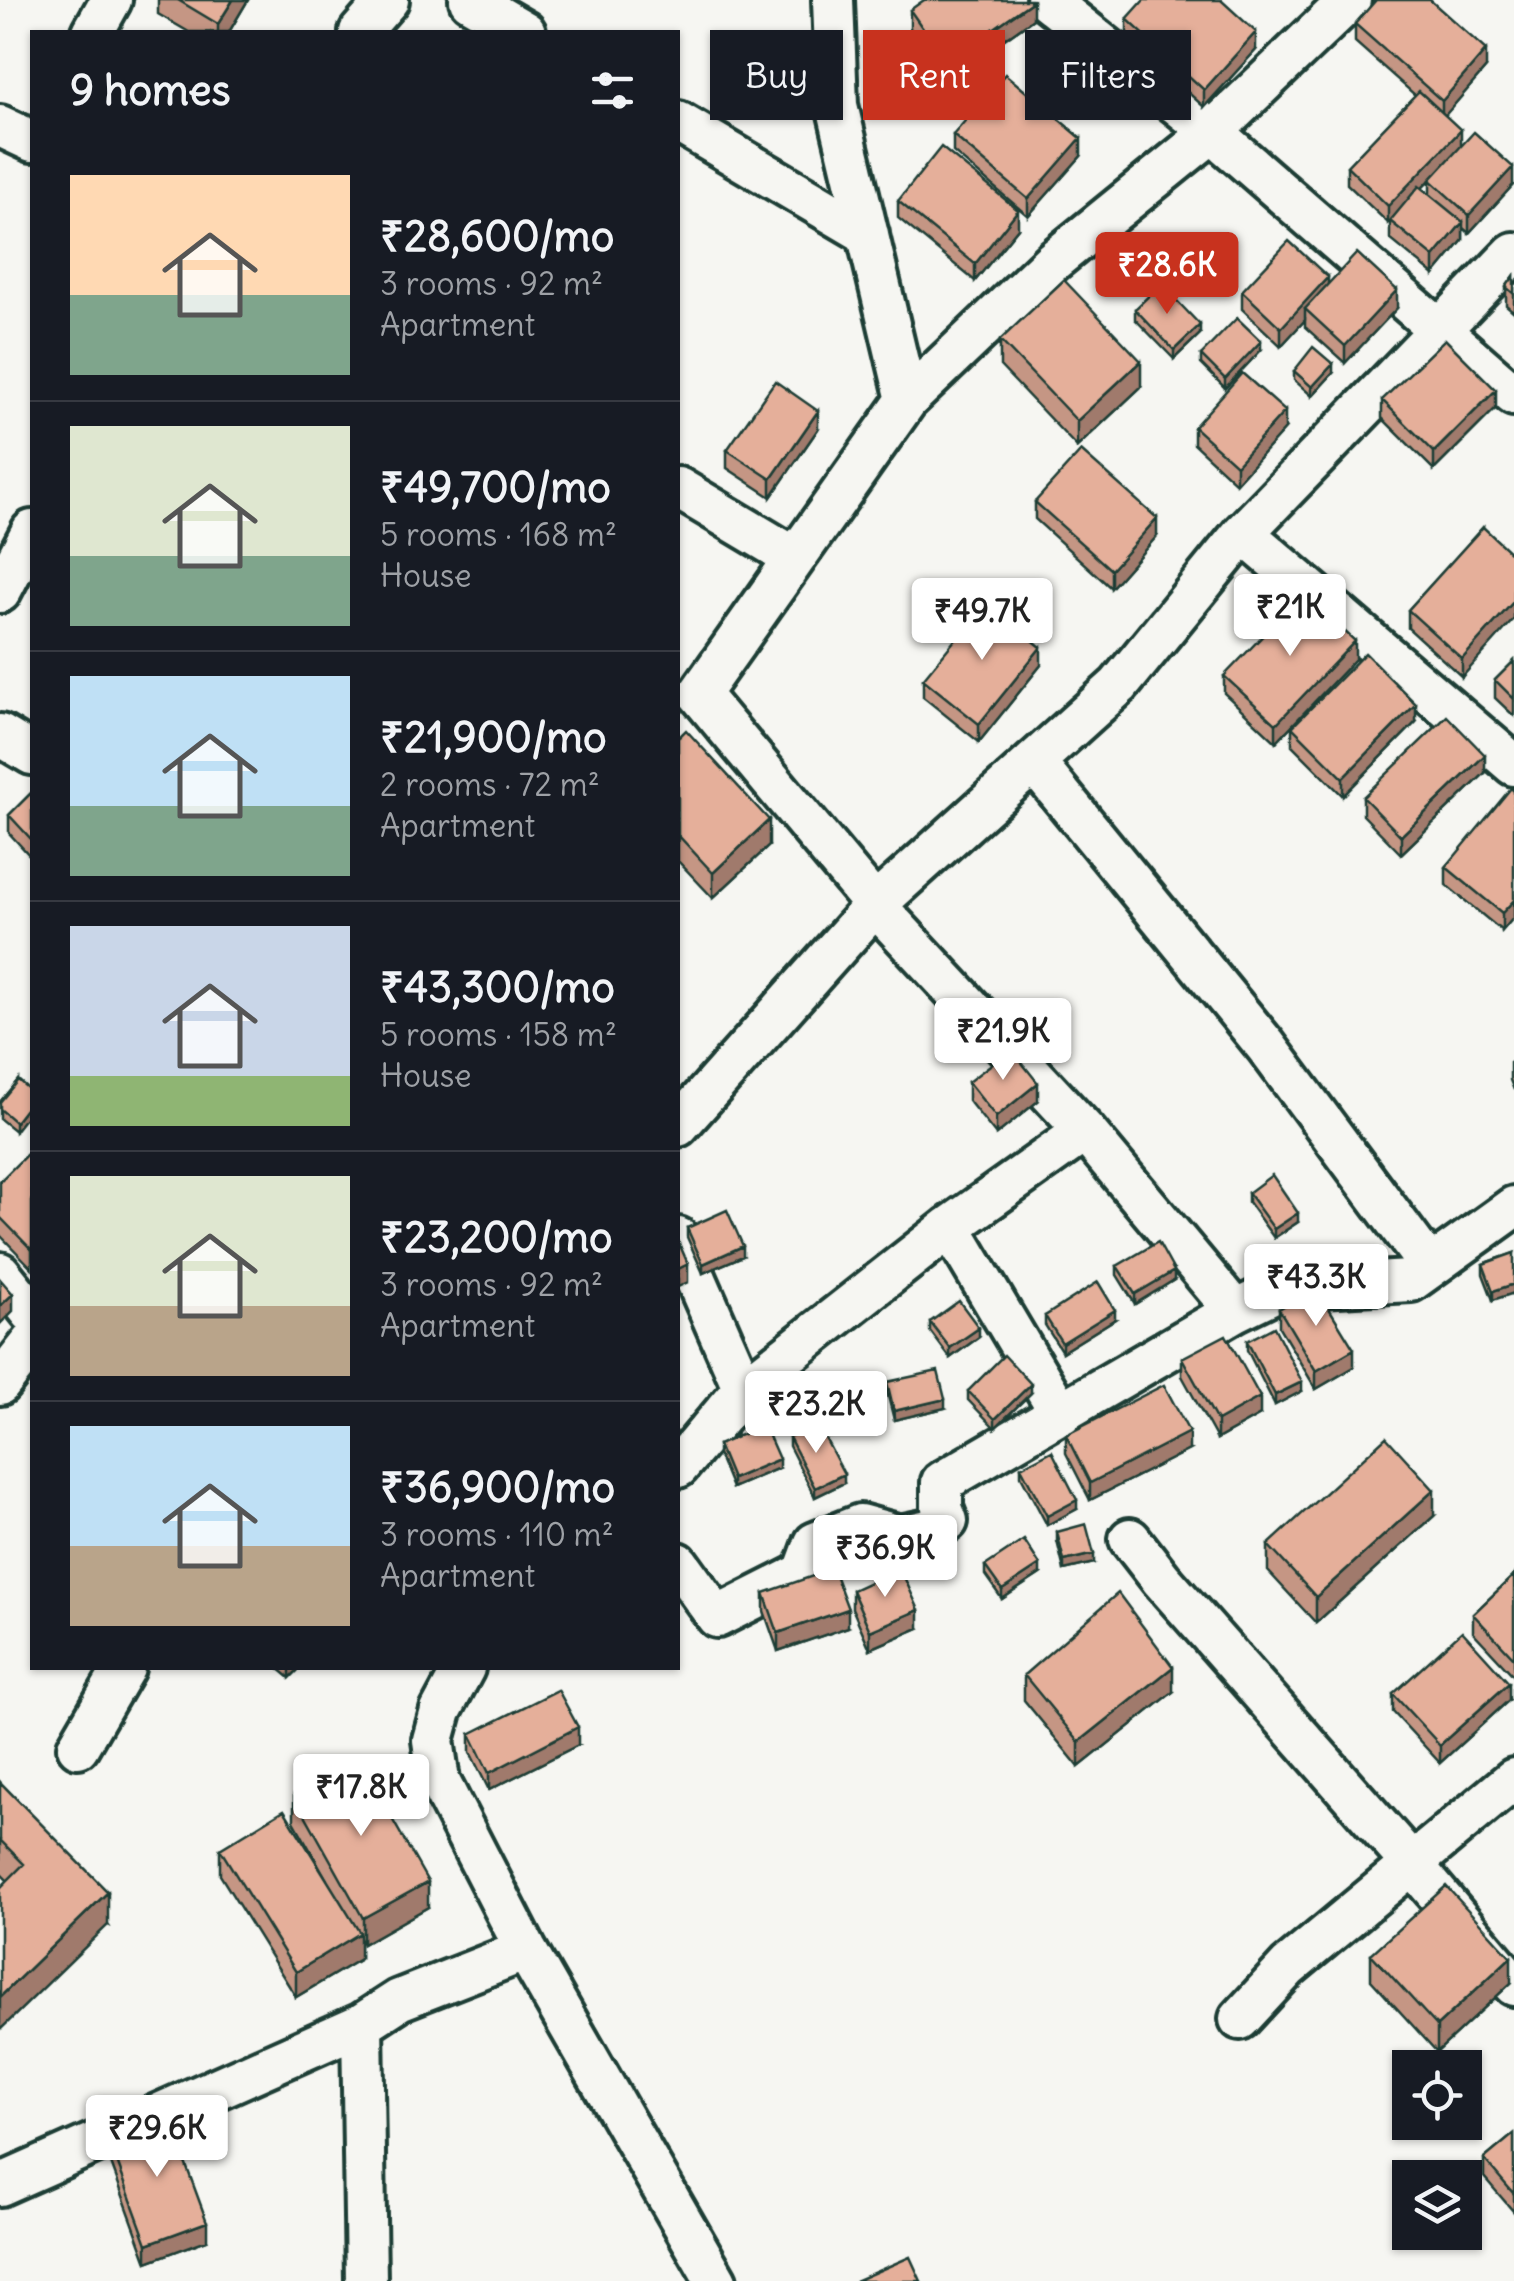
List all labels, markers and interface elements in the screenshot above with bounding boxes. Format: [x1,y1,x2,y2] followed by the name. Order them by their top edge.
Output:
[710,30,843,120] chip: Buy
[863,30,1005,120] chip: Rent
[1025,30,1191,120] chip: Filters
[585,63,640,118] icon: filters
[70,64,231,116] text: 9 homes
[380,210,614,262] text: ₹28,600/mo
[150,215,270,335] icon: home
[1086,232,1248,317] pin: ₹28.6K
[1117,244,1217,285] text: ₹28.6K
[380,263,603,304] text: 3 rooms · 92 m²
[380,304,535,345] text: Apartment
[380,461,611,513] text: ₹49,700/mo
[150,466,270,586] icon: home
[380,514,617,555] text: 5 rooms · 168 m²
[380,555,471,596] text: House
[1231,574,1349,659] pin: ₹21K
[901,578,1063,663] pin: ₹49.7K
[1256,586,1324,627] text: ₹21K
[934,590,1030,631] text: ₹49.7K
[380,711,607,763] text: ₹21,900/mo
[150,716,270,836] icon: home
[380,764,600,805] text: 2 rooms · 72 m²
[380,805,535,846] text: Apartment
[380,961,615,1013] text: ₹43,300/mo
[150,966,270,1086] icon: home
[922,998,1084,1083] pin: ₹21.9K
[956,1010,1050,1051] text: ₹21.9K
[380,1014,617,1055] text: 5 rooms · 158 m²
[380,1055,471,1096] text: House
[380,1211,613,1263] text: ₹23,200/mo
[150,1216,270,1336] icon: home
[1235,1244,1397,1329] pin: ₹43.3K
[1266,1256,1366,1297] text: ₹43.3K
[380,1264,603,1305] text: 3 rooms · 92 m²
[380,1305,535,1346] text: Apartment
[735,1371,897,1456] pin: ₹23.2K
[767,1383,865,1424] text: ₹23.2K
[380,1461,615,1513] text: ₹36,900/mo
[150,1466,270,1586] icon: home
[380,1514,614,1555] text: 3 rooms · 110 m²
[804,1515,966,1600] pin: ₹36.9K
[835,1527,935,1568] text: ₹36.9K
[380,1555,535,1596] text: Apartment
[280,1754,442,1839] pin: ₹17.8K
[315,1766,407,1807] text: ₹17.8K
[1392,2050,1482,2250] map controls
[1392,2050,1482,2140] button: locate
[76,2095,238,2180] pin: ₹29.6K
[108,2107,206,2148] text: ₹29.6K
[1392,2160,1482,2250] button: layers

